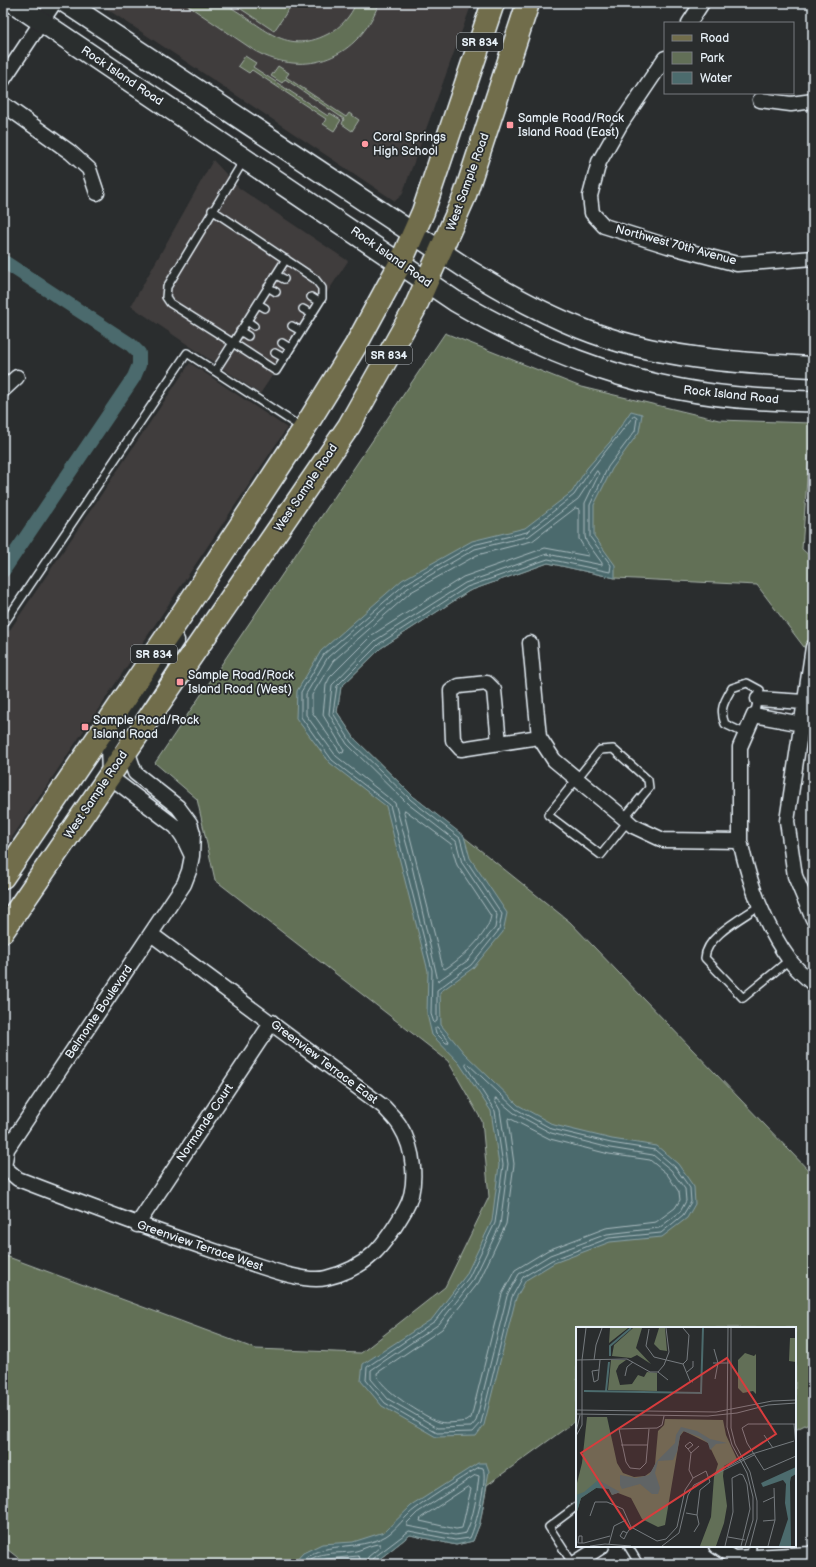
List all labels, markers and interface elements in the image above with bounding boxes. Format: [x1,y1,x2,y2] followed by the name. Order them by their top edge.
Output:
[664,22,794,94] legend
[700,31,729,46] text: Road
[457,33,503,51] road number: SR 834
[78,43,166,109] street label: Rock Island Road
[700,51,724,66] text: Park
[700,71,732,86] text: Water
[518,111,624,140] place label: Sample Road/Rock Island Road (East)
[505,120,515,130] marker: Sample Road/Rock Island Road (East)
[373,130,446,159] place label: Coral Springs High School
[443,131,493,233] street label: West Sample Road
[360,139,370,149] marker: Coral Springs High School
[614,222,738,268] street label: Northwest 70th Avenue
[347,223,435,291] street label: Rock Island Road
[366,346,412,364] road number: SR 834
[683,383,780,407] street label: Rock Island Road
[271,441,341,535] street label: West Sample Road
[131,645,177,663] road number: SR 834
[188,668,294,697] place label: Sample Road/Rock Island Road (West)
[175,677,185,687] marker: Sample Road/Rock Island Road (West)
[93,713,199,742] place label: Sample Road/Rock Island Road
[80,722,90,732] marker: Sample Road/Rock Island Road
[61,748,131,842] street label: West Sample Road
[62,962,136,1062] street label: Belmonte Boulevard
[268,1017,381,1107] street label: Greenview Terrace East
[173,1081,237,1165] street label: Normande Court
[135,1217,265,1275] street label: Greenview Terrace West
[576,1327,796,1547] inset map

